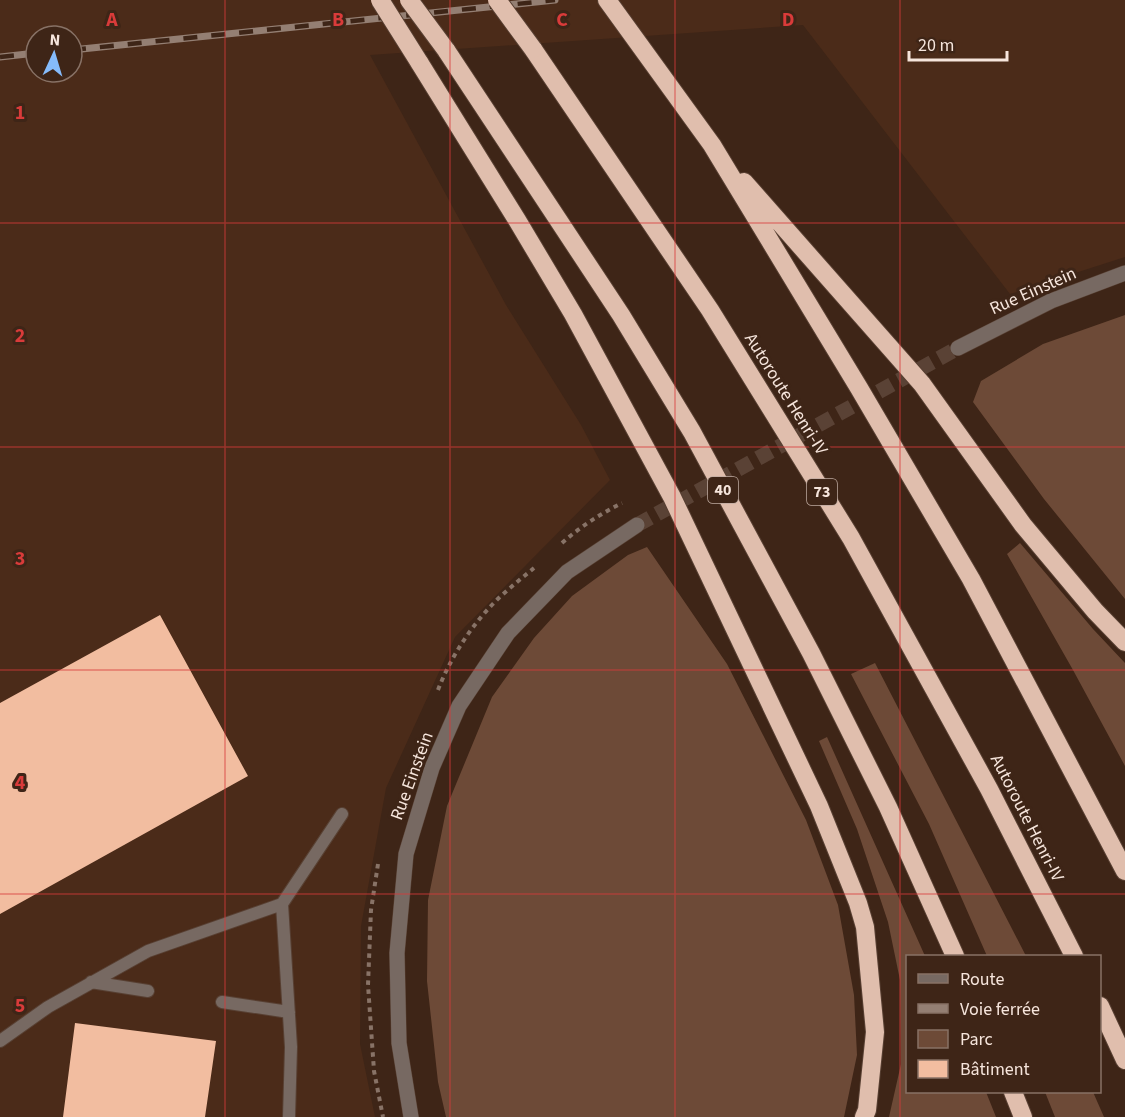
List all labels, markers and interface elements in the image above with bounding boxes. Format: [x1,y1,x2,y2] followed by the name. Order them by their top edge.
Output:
[105,6,118,34] text: A
[332,6,344,34] text: B
[556,6,568,34] text: C
[782,6,794,34] text: D
[24,24,84,84] north arrow
[909,24,1006,62] scale bar
[49,29,61,51] text: N
[918,33,954,58] text: 20 m
[15,99,25,127] text: 1
[986,261,1080,321] street label: Rue Einstein
[15,322,25,350] text: 2
[738,328,834,461] street label: Autoroute Henri-IV
[708,477,738,503] road number: 40
[807,479,837,505] road number: 73
[15,545,25,573] text: 3
[384,728,440,824] street label: Rue Einstein
[984,750,1070,887] street label: Autoroute Henri-IV
[15,769,26,797] text: 4
[906,955,1101,1093] legend
[960,967,1004,992] text: Route
[15,992,25,1020] text: 5
[960,997,1040,1022] text: Voie ferrée
[960,1027,993,1052] text: Parc
[960,1057,1030,1082] text: Bâtiment

